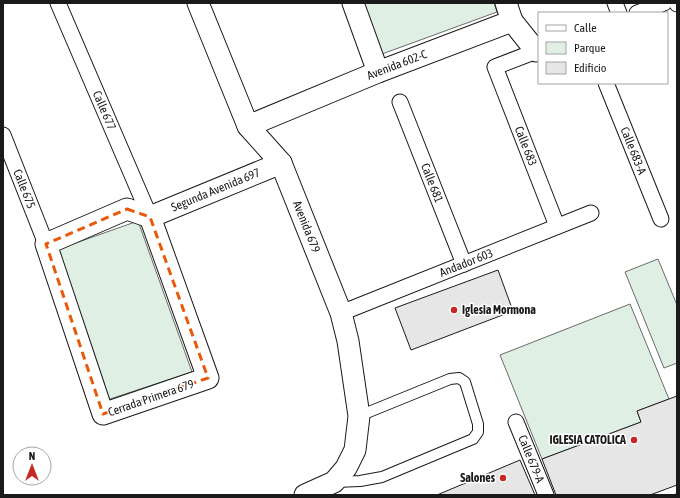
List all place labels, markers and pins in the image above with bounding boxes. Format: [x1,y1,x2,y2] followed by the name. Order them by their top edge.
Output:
[462,303,536,317] place label: Iglesia Mormona
[449,305,459,315] marker: Iglesia Mormona
[549,433,626,447] place label: IGLESIA CATOLICA
[629,435,639,445] marker: IGLESIA CATOLICA
[460,471,496,485] place label: Salones
[498,473,508,483] marker: Salones

